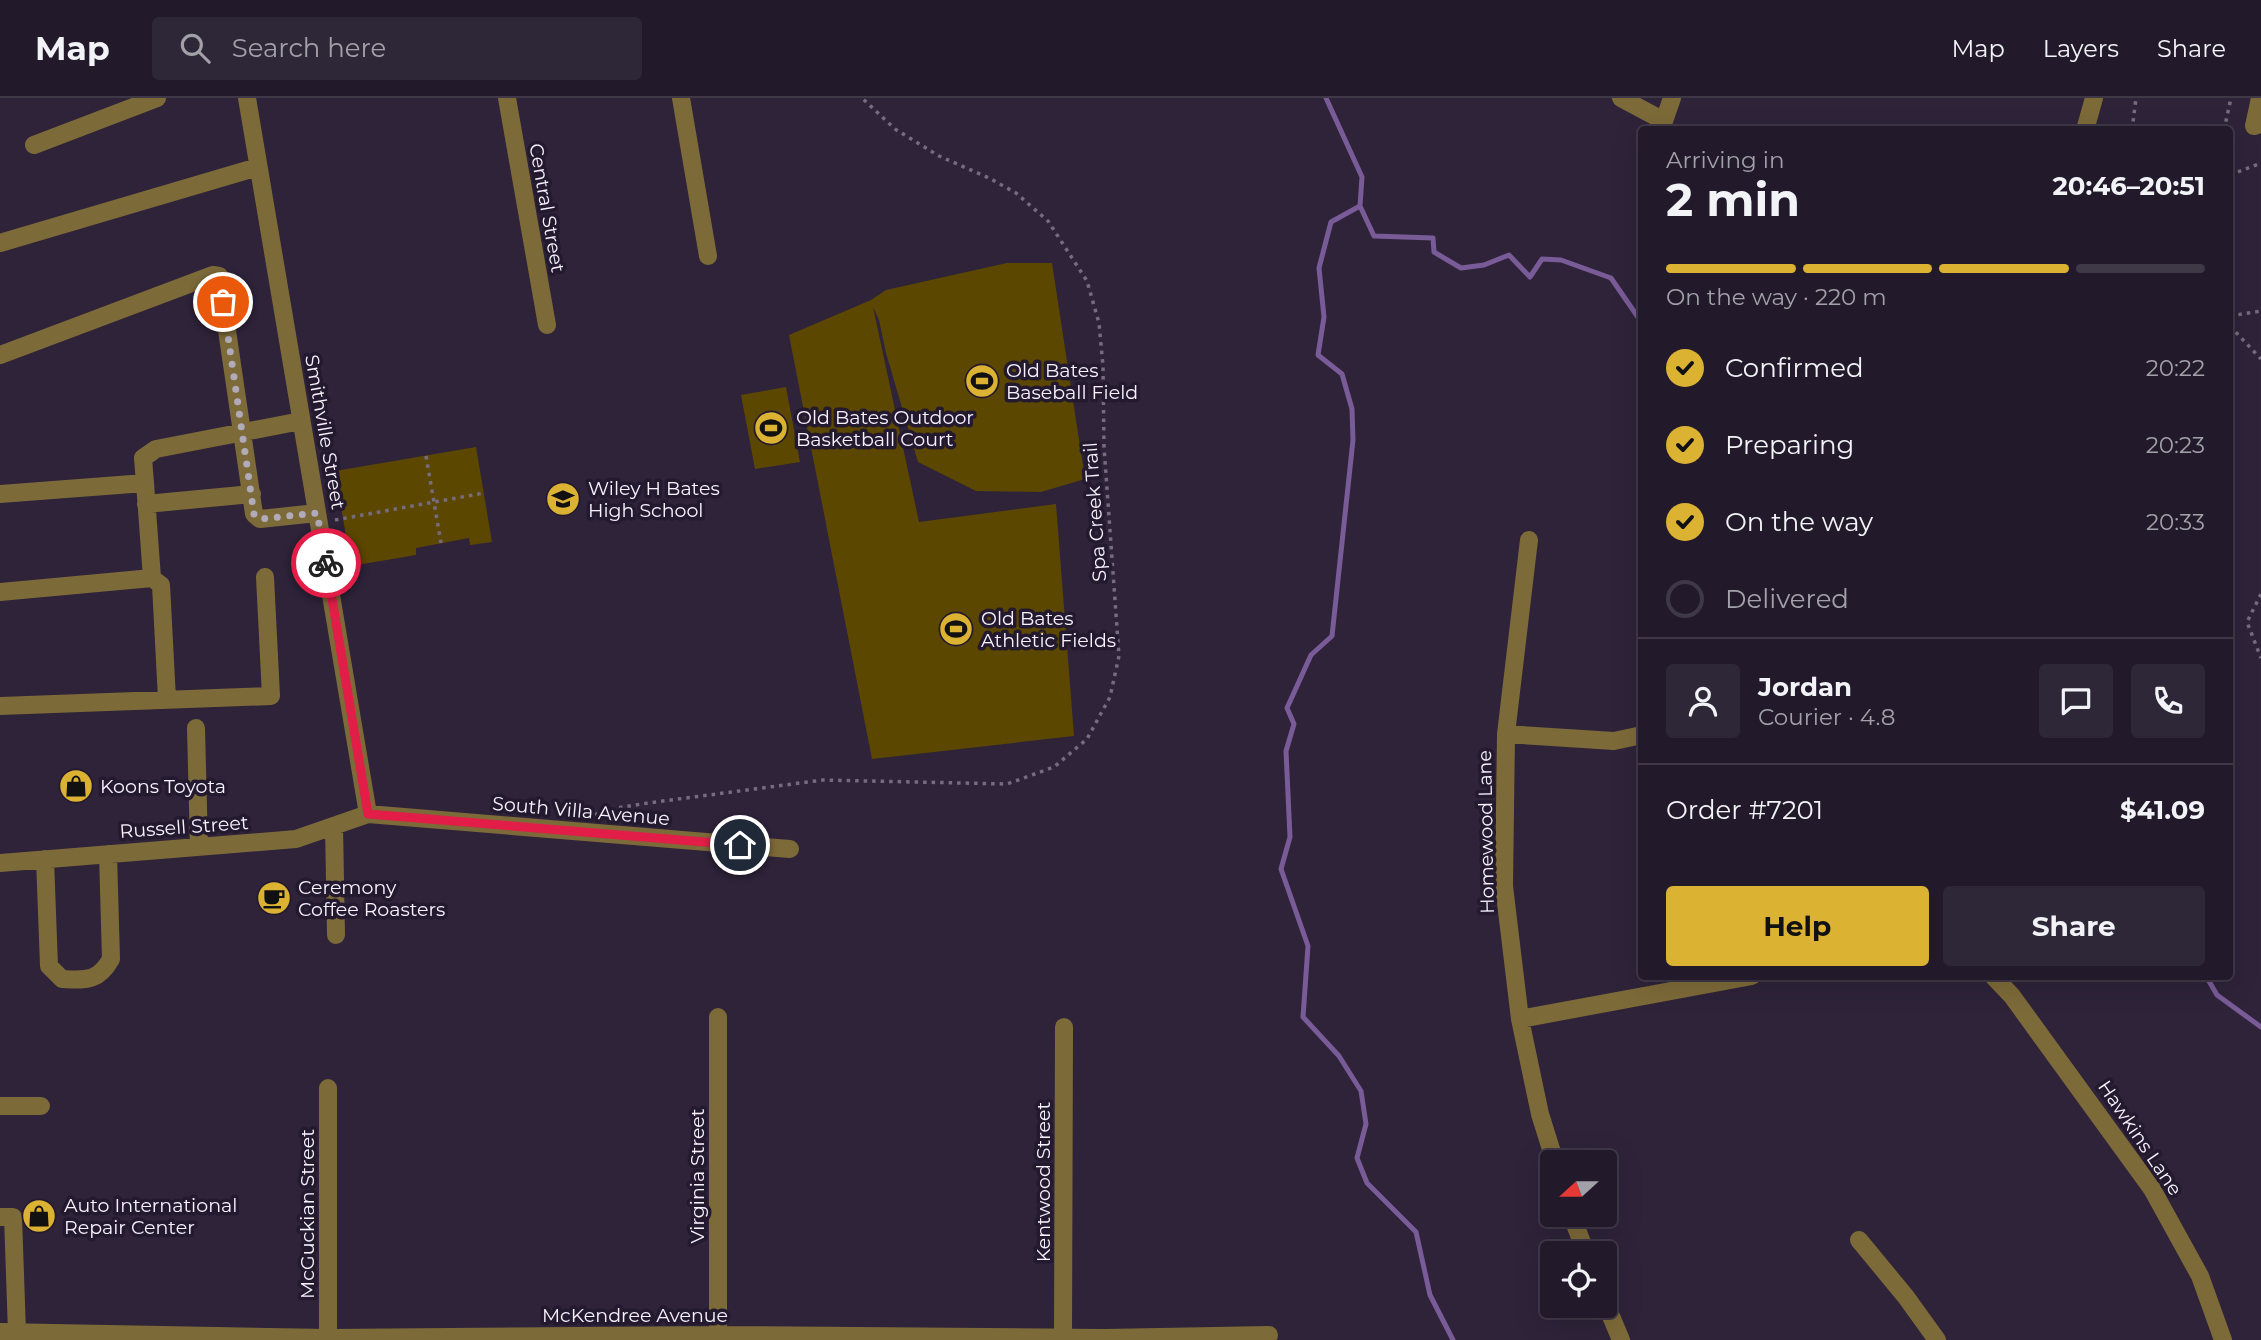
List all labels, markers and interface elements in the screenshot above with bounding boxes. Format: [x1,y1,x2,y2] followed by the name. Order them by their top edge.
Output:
[152,17,642,80] search box
[35,28,110,68] text: Map
[176,29,214,67] icon: search
[232,32,386,64] text: Search here
[1951,34,2005,63] text: Map
[2043,34,2119,63] text: Layers
[2157,34,2226,63] text: Share
[524,142,570,275] street label: Central Street
[1666,146,1785,174] text: Arriving in
[2053,170,2205,202] text: 20:46–20:51
[1666,171,1800,228] text: 2 min
[193,272,253,332] pin
[204,283,242,321] icon: bag
[1666,283,1887,311] text: On the way · 220 m
[1666,349,1704,387] icon: check
[1725,352,1864,384] text: Confirmed
[300,353,350,511] street label: Smithville Street
[2146,354,2205,382] text: 20:22
[1006,359,1138,404] place label: Old Bates Baseball Field
[963,362,1001,400] sports icon: Old Bates Baseball Field
[796,406,974,451] place label: Old Bates Outdoor Basketball Court
[752,409,790,447] sports icon: Old Bates Outdoor Basketball Court
[1666,426,1704,464] icon: check
[1725,429,1854,461] text: Preparing
[2146,431,2205,459] text: 20:23
[1079,441,1111,583] street label: Spa Creek Trail
[588,477,720,522] place label: Wiley H Bates High School
[544,480,582,518] school or university icon: Wiley H Bates High School
[1666,503,1704,541] icon: check
[1725,506,1873,538] text: On the way
[2146,508,2205,536] text: 20:33
[291,528,361,598] courier
[307,544,345,582] icon: bike
[1725,583,1849,615] text: Delivered
[981,607,1116,652] place label: Old Bates Athletic Fields
[937,610,975,648] sports icon: Old Bates Athletic Fields
[1666,664,1740,738] button: person
[2039,664,2113,738] button: chat
[2131,664,2205,738] button: phone
[1758,671,1852,703] text: Jordan
[1758,703,1895,731] text: Courier · 4.8
[1473,750,1499,914] street label: Homewood Lane
[57,767,95,805] shop icon: Koons Toyota
[100,775,226,798] place label: Koons Toyota
[491,792,671,830] street label: South Villa Avenue
[1666,794,1823,826] text: Order #7201
[2120,794,2205,826] text: $41.09
[119,811,250,843] street label: Russell Street
[710,815,770,875] pin
[721,826,759,864] icon: home
[298,876,445,921] place label: Ceremony Coffee Roasters
[255,879,293,917] cafe icon: Ceremony Coffee Roasters
[1666,886,1929,966] button: Help
[1943,886,2205,966] button: Share
[2093,1076,2187,1200] street label: Hawkins Lane
[1032,1101,1055,1262] street label: Kentwood Street
[686,1108,709,1244] street label: Virginia Street
[296,1129,319,1299] street label: McGuckian Street
[1540,1150,1617,1227] north arrow
[1540,1150,1617,1318] map controls
[64,1194,237,1239] place label: Auto International Repair Center
[20,1197,58,1235] shop icon: Auto International Repair Center
[1540,1241,1617,1318] button: locate
[542,1304,728,1327] street label: McKendree Avenue

